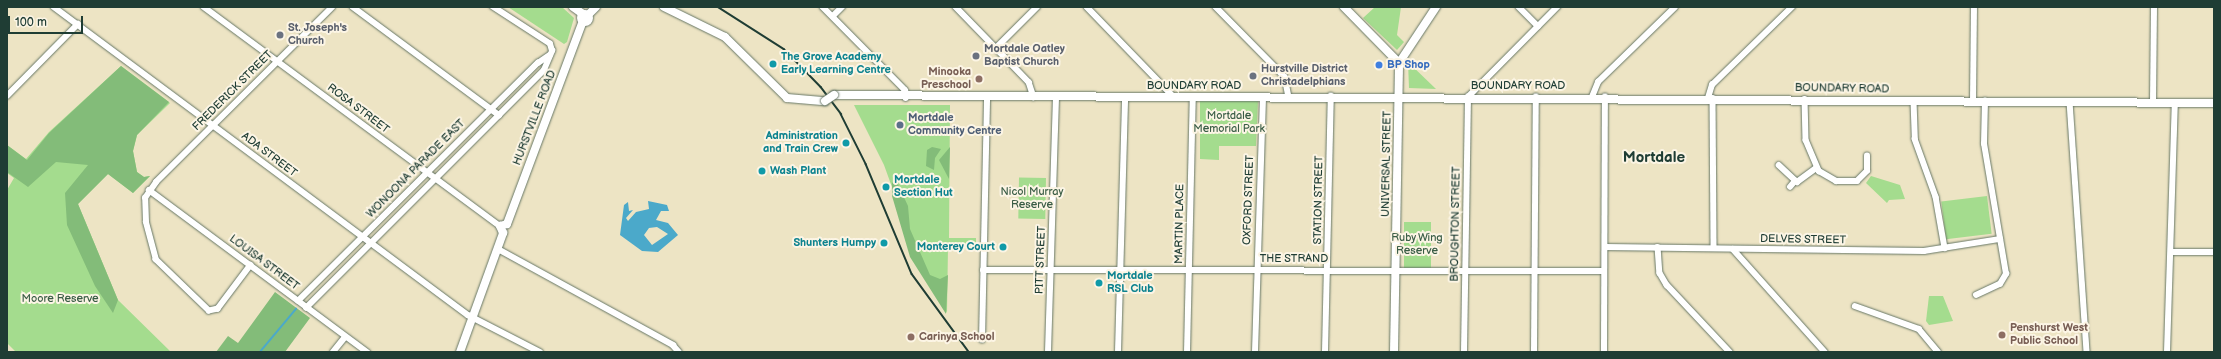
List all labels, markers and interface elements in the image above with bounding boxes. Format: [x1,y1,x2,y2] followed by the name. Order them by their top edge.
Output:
[10,8,85,34] scale bar
[15,15,47,30] text: 100 m
[288,22,347,48] place label: St. Joseph's Church
[275,30,285,40] marker: St. Joseph's Church
[984,43,1065,69] place label: Mortdale Oatley Baptist Church
[190,48,276,134] street label: FREDERICK STREET
[781,51,891,77] place label: The Grove Academy Early Learning Centre
[971,51,981,61] marker: Mortdale Oatley Baptist Church
[1387,58,1430,72] place label: BP Shop
[768,59,778,69] marker: The Grove Academy Early Learning Centre
[1374,60,1384,70] marker: BP Shop
[1261,63,1348,89] place label: Hurstville District Christadelphians
[921,66,971,92] place label: Minooka Preschool
[511,69,559,167] street label: HURSTVILLE ROAD
[1248,71,1258,81] marker: Hurstville District Christadelphians
[974,74,984,84] marker: Minooka Preschool
[1147,79,1241,93] street label: BOUNDARY ROAD
[1471,79,1565,93] street label: BOUNDARY ROAD
[324,81,392,137] street label: ROSA STREET
[1795,82,1889,96] street label: BOUNDARY ROAD
[1193,110,1265,136] park label: Mortdale Memorial Park
[1379,111,1395,217] street label: UNIVERSAL STREET
[908,112,1002,138] place label: Mortdale Community Centre
[364,117,468,221] street label: WONOONA PARADE EAST
[895,120,905,130] marker: Mortdale Community Centre
[239,130,299,180] street label: ADA STREET
[763,130,838,156] place label: Administration and Train Crew
[841,138,851,148] marker: Administration and Train Crew
[1623,149,1685,167] district label: Mortdale
[1241,155,1257,245] street label: OXFORD STREET
[1312,155,1326,245] street label: STATION STREET
[770,164,826,178] place label: Wash Plant
[757,166,767,176] marker: Wash Plant
[1448,166,1464,282] street label: BROUGHTON STREET
[894,174,953,200] place label: Mortdale Section Hut
[881,182,891,192] marker: Mortdale Section Hut
[1173,184,1187,264] street label: MARTIN PLACE
[1001,186,1063,212] park label: Nicol Murray Reserve
[1033,226,1049,294] street label: PITT STREET
[226,232,302,294] street label: LOUISA STREET
[1391,232,1443,258] park label: Ruby Wing Reserve
[1760,233,1846,247] street label: DELVES STREET
[793,236,876,250] place label: Shunters Humpy
[879,238,889,248] marker: Shunters Humpy
[916,240,995,254] place label: Monterey Court
[998,242,1008,252] marker: Monterey Court
[1260,252,1328,266] street label: THE STRAND
[1107,270,1154,296] place label: Mortdale RSL Club
[1094,278,1104,288] marker: Mortdale RSL Club
[21,292,99,306] park label: Moore Reserve
[2010,322,2088,348] place label: Penshurst West Public School
[919,330,995,344] place label: Carinya School
[1997,330,2007,340] marker: Penshurst West Public School
[906,332,916,342] marker: Carinya School

